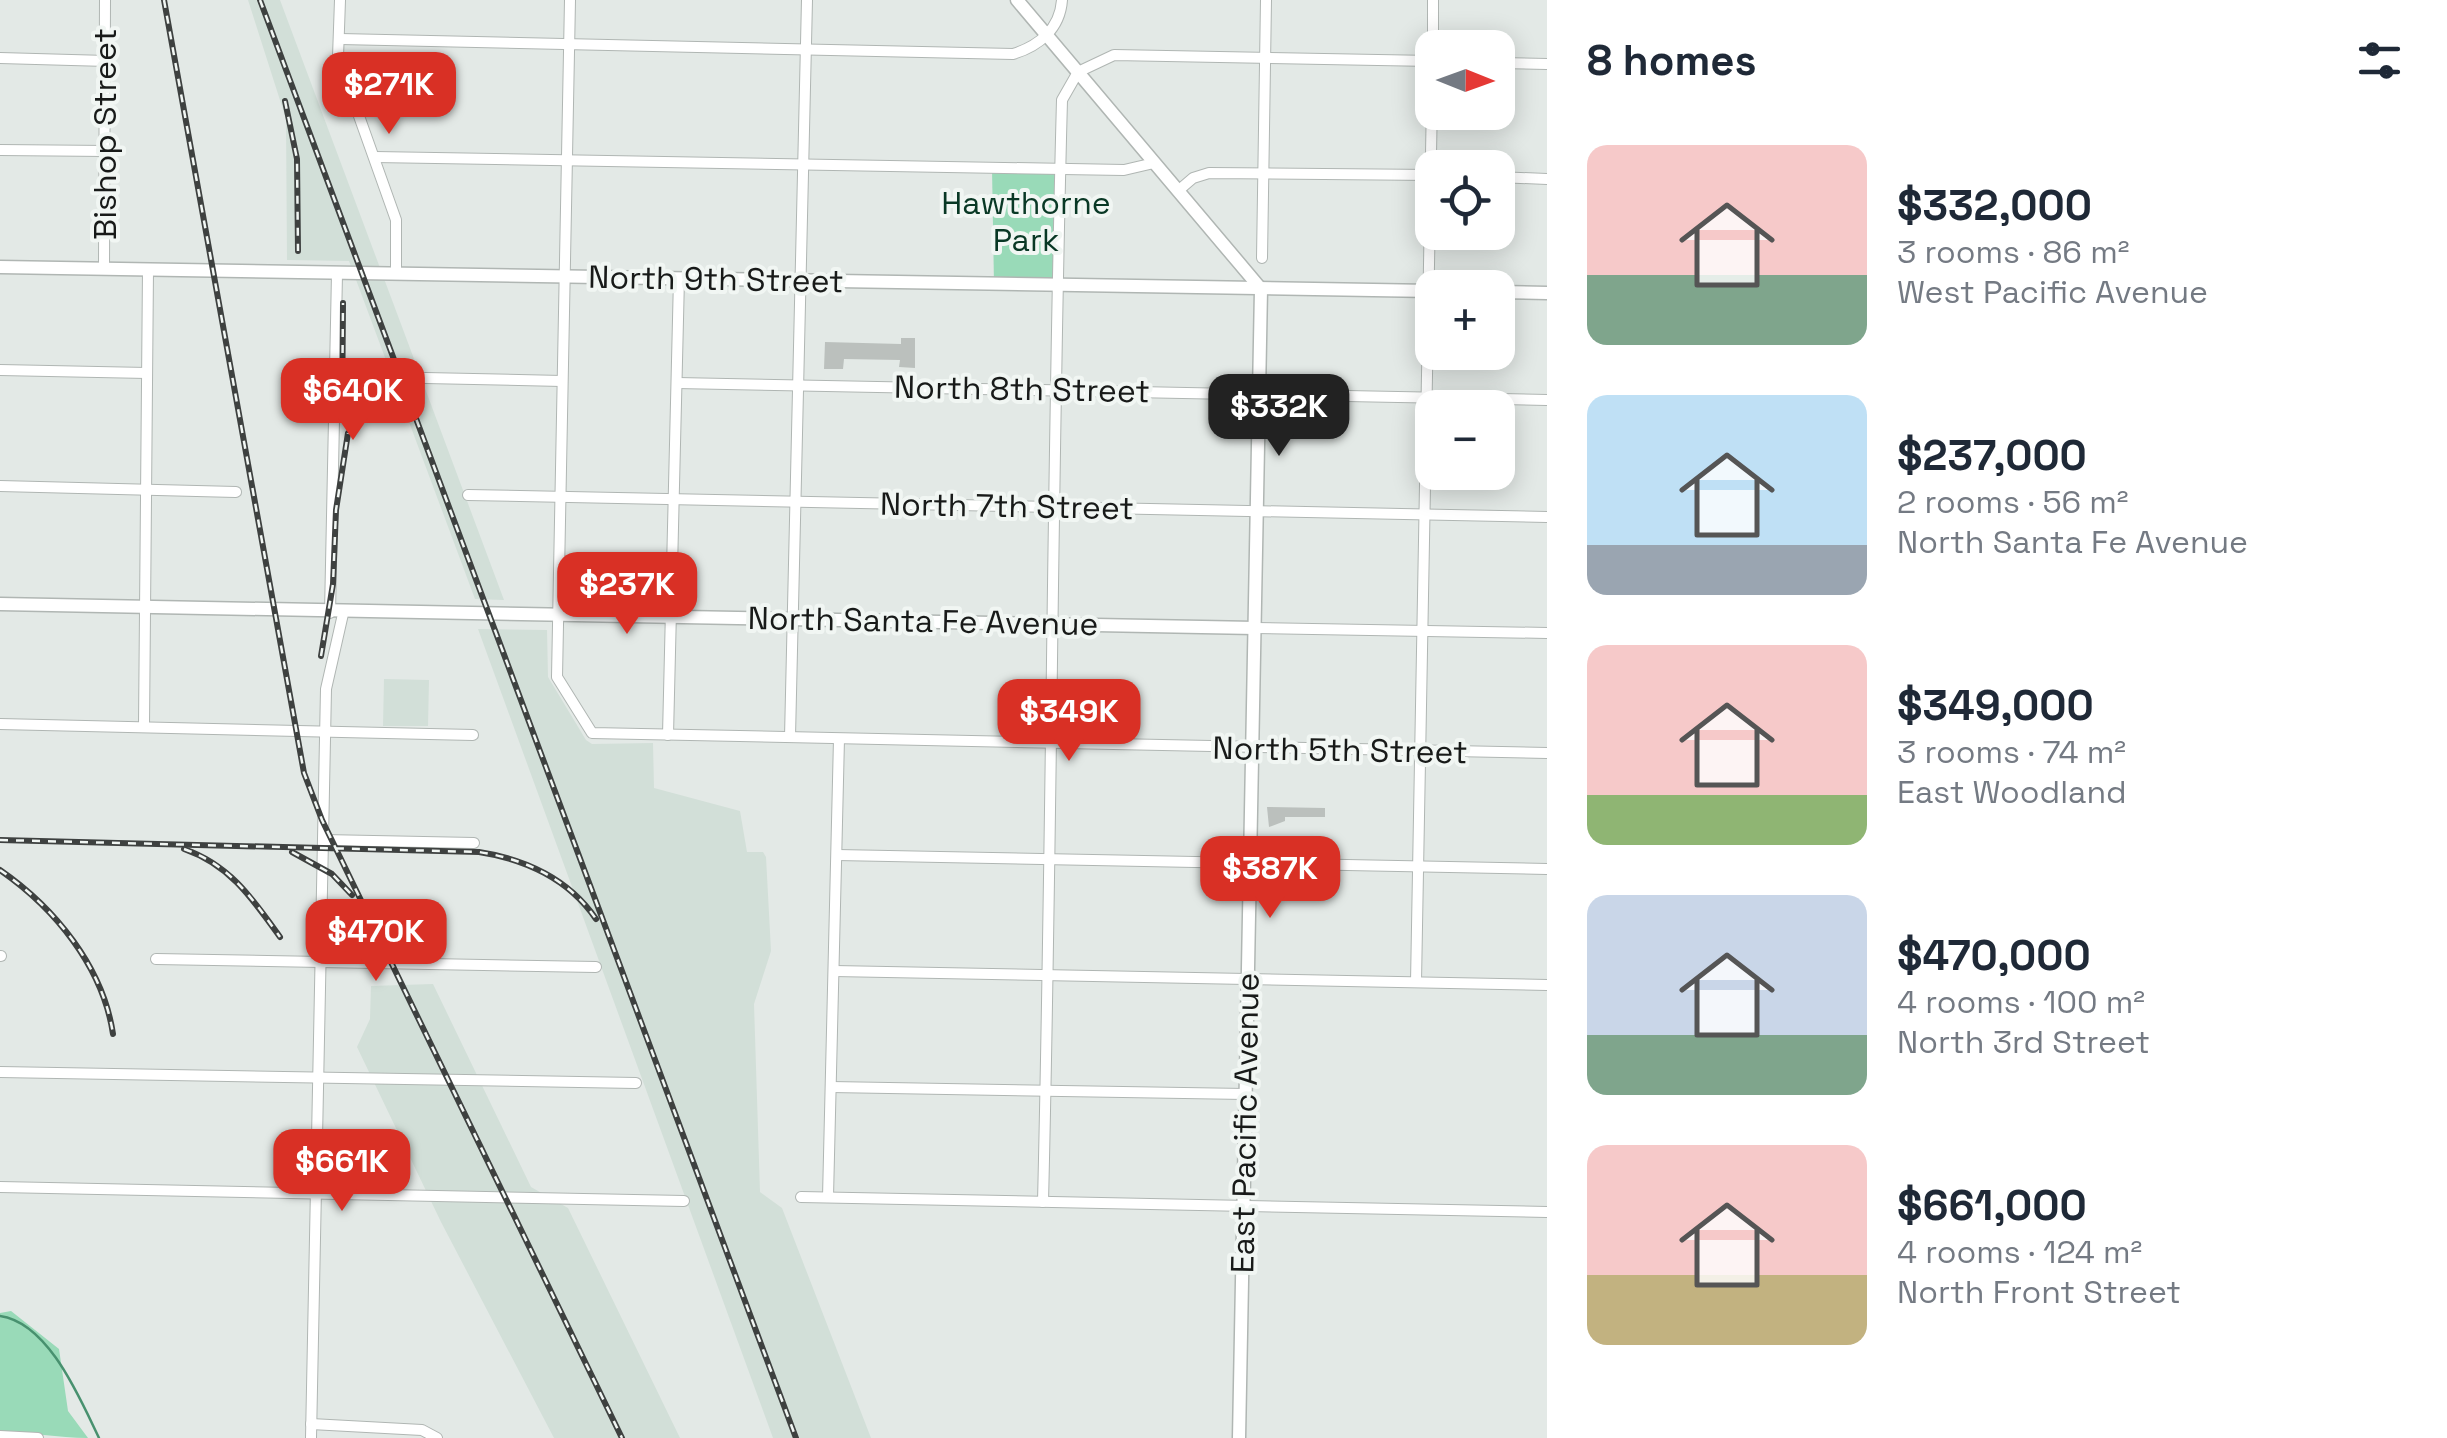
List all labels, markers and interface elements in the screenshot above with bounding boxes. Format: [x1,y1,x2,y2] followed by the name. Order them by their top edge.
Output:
[85,28,125,240] street label: Bishop Street
[1415,30,1515,130] north arrow
[1415,30,1515,490] map controls
[2352,33,2407,88] icon: filters
[1587,34,1757,87] text: 8 homes
[319,52,459,137] pin: $271K
[344,64,434,104] text: $271K
[1415,150,1515,250] button: locate
[1897,179,2092,232] text: $332,000
[941,183,1111,260] park label: Hawthorne Park
[1667,185,1787,305] icon: home
[1897,232,2129,272] text: 3 rooms · 86 m²
[588,257,844,301] street label: North 9th Street
[1415,270,1515,370] button: +
[1897,272,2208,312] text: West Pacific Avenue
[283,358,423,443] pin: $640K
[894,367,1150,411] street label: North 8th Street
[303,370,403,410] text: $640K
[1209,374,1349,459] pin: $332K
[1230,386,1328,426] text: $332K
[1415,390,1515,490] button: −
[1897,429,2087,482] text: $237,000
[1667,435,1787,555] icon: home
[1897,482,2129,522] text: 2 rooms · 56 m²
[880,484,1134,528] street label: North 7th Street
[1897,522,2248,562] text: North Santa Fe Avenue
[557,552,697,637] pin: $237K
[579,564,675,604] text: $237K
[747,598,1099,644] street label: North Santa Fe Avenue
[999,679,1139,764] pin: $349K
[1897,679,2094,732] text: $349,000
[1667,685,1787,805] icon: home
[1019,691,1119,731] text: $349K
[1212,728,1468,772] street label: North 5th Street
[1897,732,2126,772] text: 3 rooms · 74 m²
[1897,772,2127,812] text: East Woodland
[1200,836,1340,921] pin: $387K
[1222,848,1318,888] text: $387K
[306,899,446,984] pin: $470K
[328,911,424,951] text: $470K
[1897,929,2091,982] text: $470,000
[1667,935,1787,1055] icon: home
[1222,972,1268,1274] street label: East Pacific Avenue
[1897,982,2145,1022] text: 4 rooms · 100 m²
[1897,1022,2150,1062] text: North 3rd Street
[272,1129,412,1214] pin: $661K
[295,1141,389,1181] text: $661K
[1897,1179,2087,1232] text: $661,000
[1667,1185,1787,1305] icon: home
[1897,1232,2142,1272] text: 4 rooms · 124 m²
[1897,1272,2181,1312] text: North Front Street

